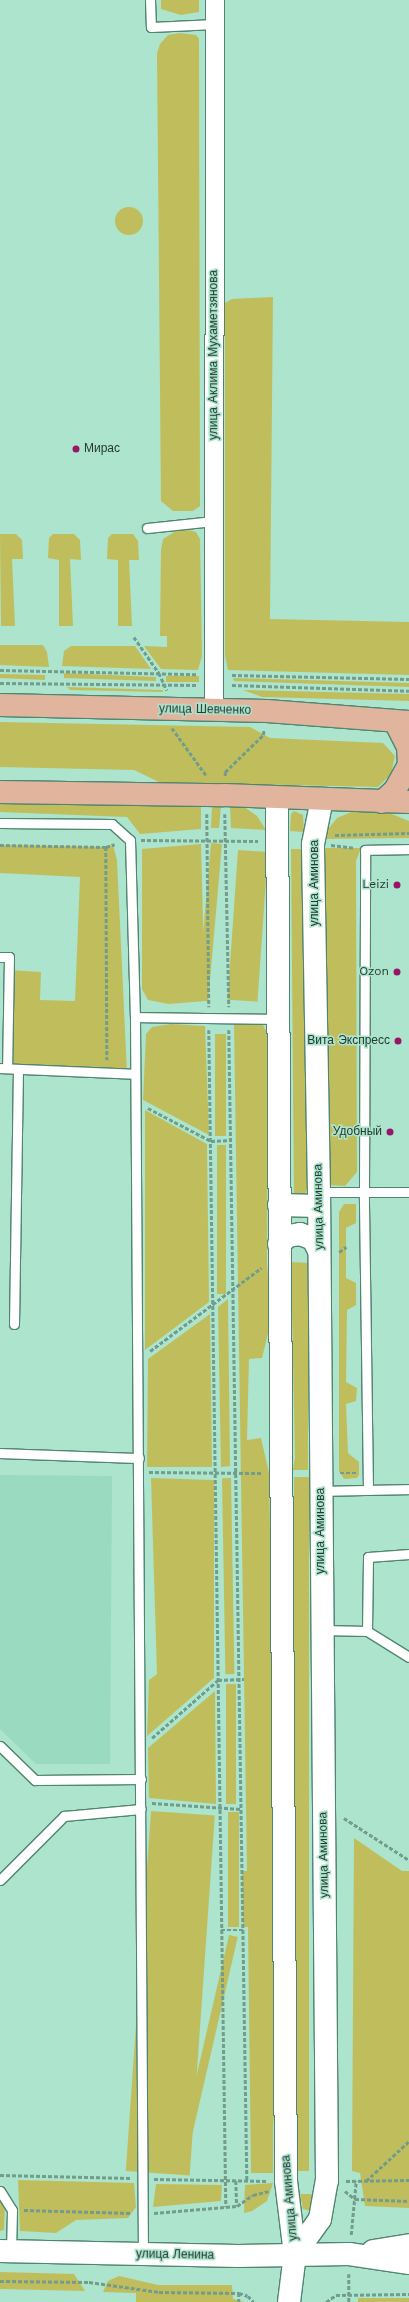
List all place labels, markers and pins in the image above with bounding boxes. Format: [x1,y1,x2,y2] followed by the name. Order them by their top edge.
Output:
[84,442,120,456] place label: Мирас
[71,444,81,454] marker: Мирас
[362,878,389,892] place label: Leizi
[392,880,402,890] marker: Leizi
[359,965,389,979] place label: Ozon
[392,967,402,977] marker: Ozon
[307,1034,390,1048] place label: Вита Экспресс
[393,1036,403,1046] marker: Вита Экспресс
[333,1125,382,1139] place label: Удобный
[385,1127,395,1137] marker: Удобный

